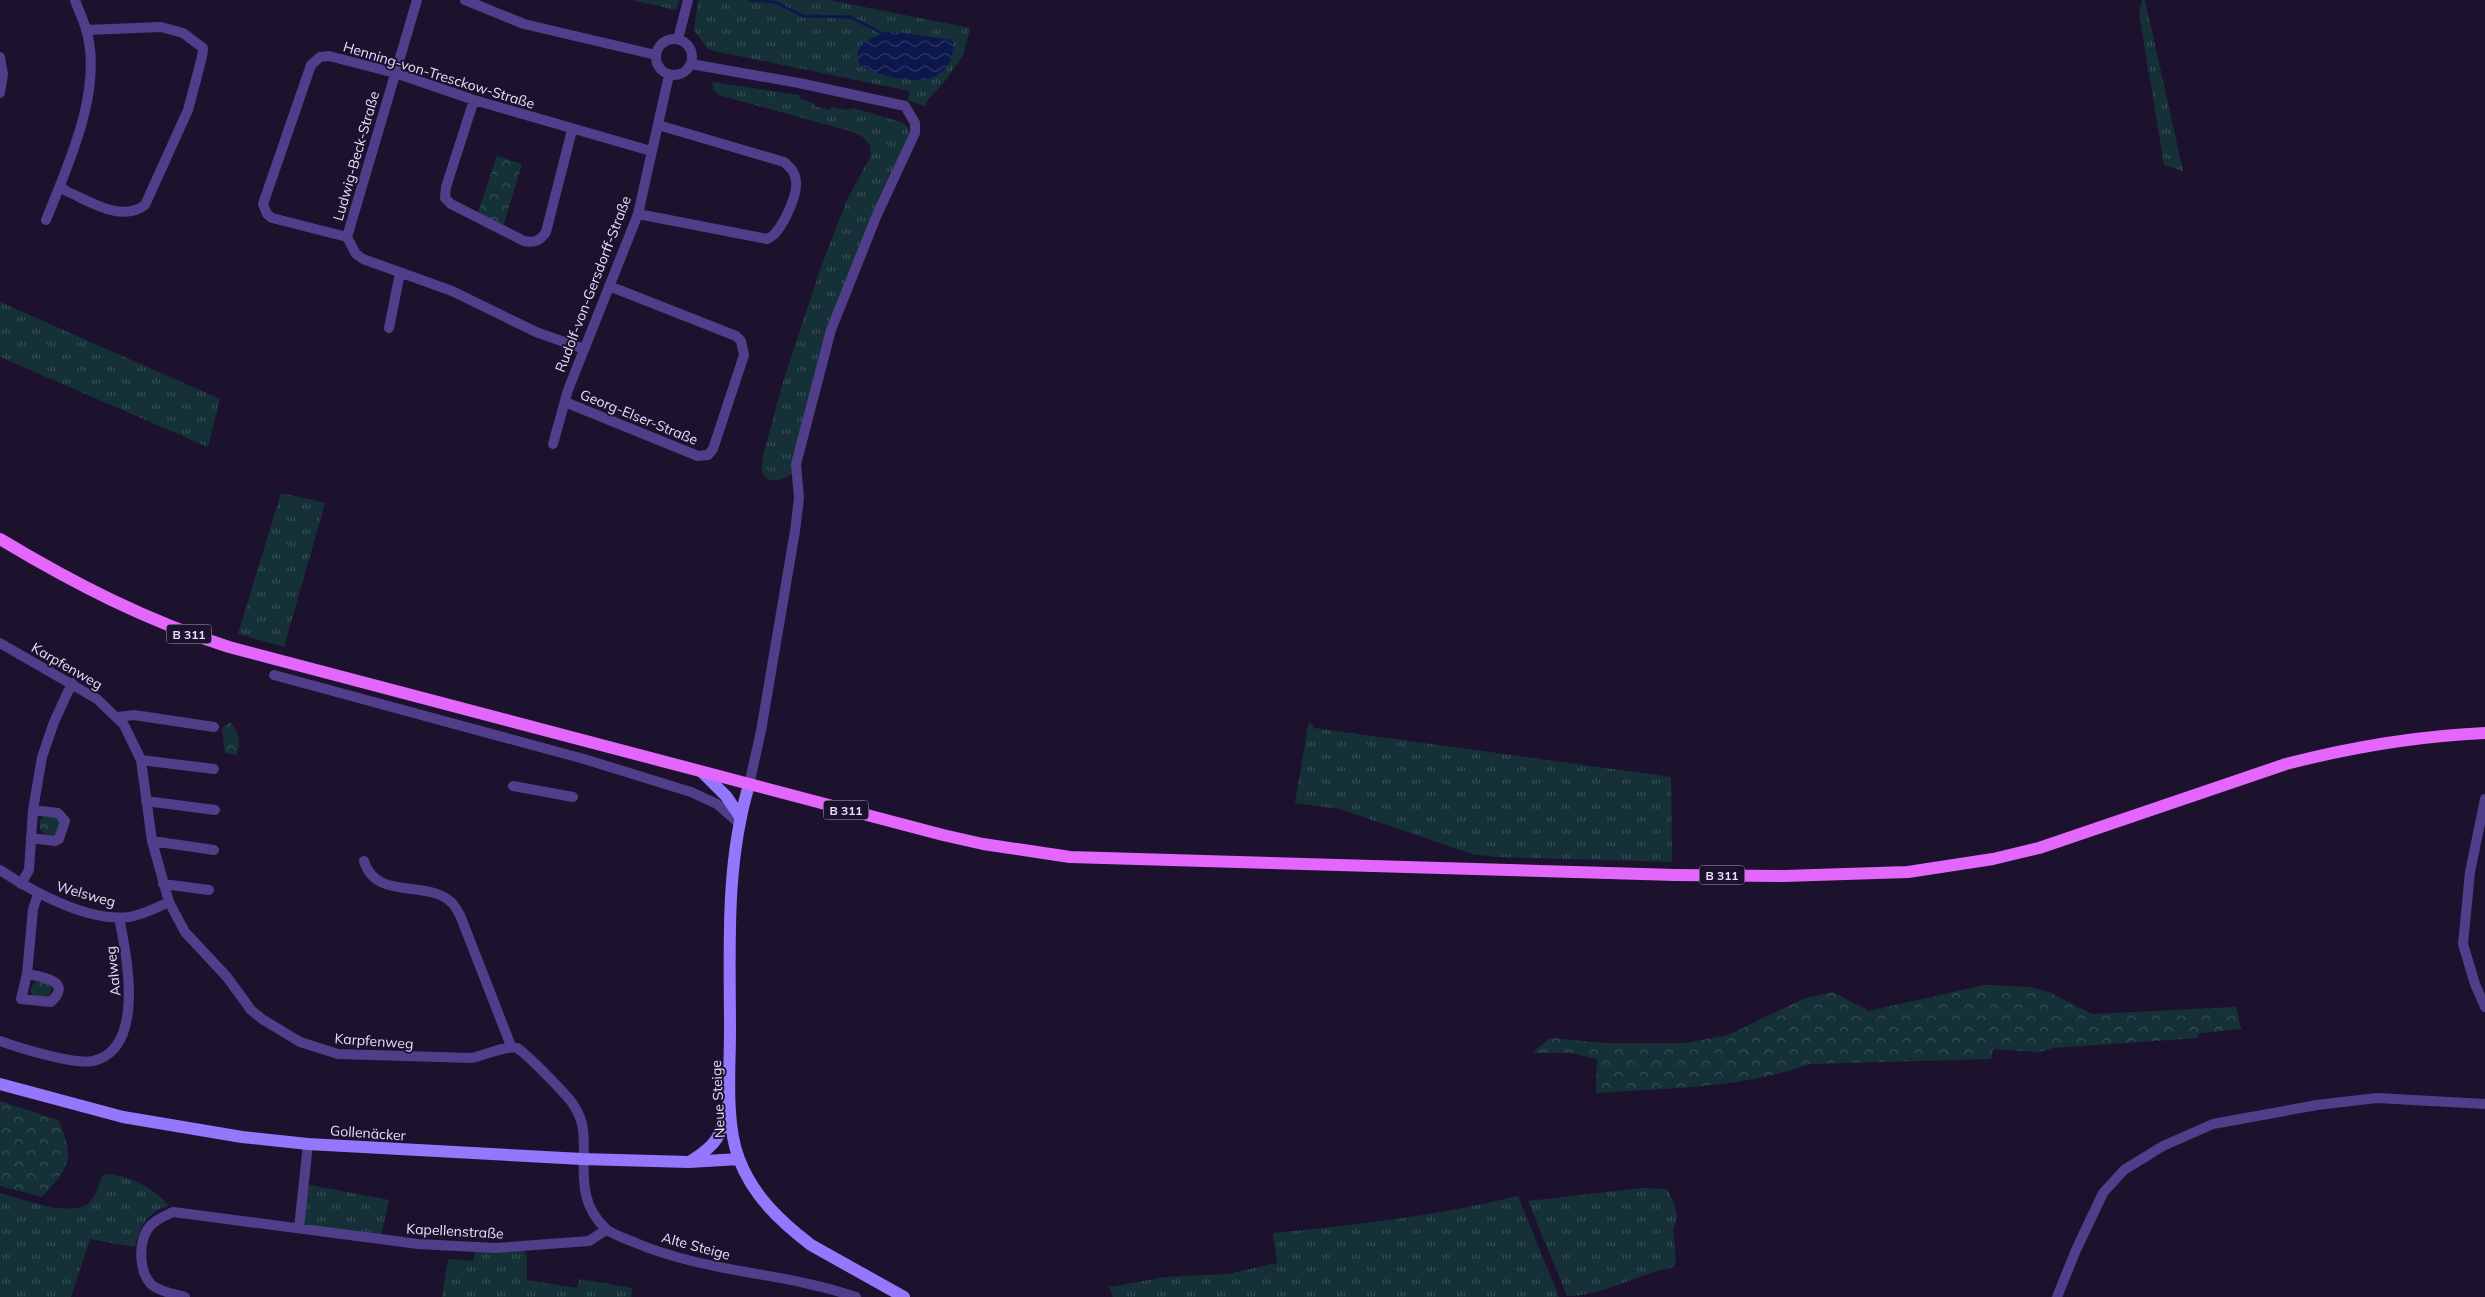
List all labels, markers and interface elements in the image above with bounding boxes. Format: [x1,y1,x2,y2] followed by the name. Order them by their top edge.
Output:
[341,37,537,113] street label: Henning-von-Tresckow-Straße
[329,89,383,223] street label: Ludwig-Beck-Straße
[551,193,635,375] street label: Rudolf-von-Gersdorff-Straße
[578,385,700,449] street label: Georg-Elser-Straße
[166,624,212,644] road number: B 311
[28,638,106,694] street label: Karpfenweg
[824,800,868,820] road number: B 311
[1700,866,1744,884] road number: B 311
[54,877,118,911] street label: Welsweg
[101,945,125,997] street label: Aalweg
[334,1029,414,1053] street label: Karpfenweg
[707,1060,729,1138] street label: Neue Steige
[330,1121,407,1145] street label: Gollenäcker
[406,1219,504,1243] street label: Kapellenstraße
[660,1228,732,1264] street label: Alte Steige

